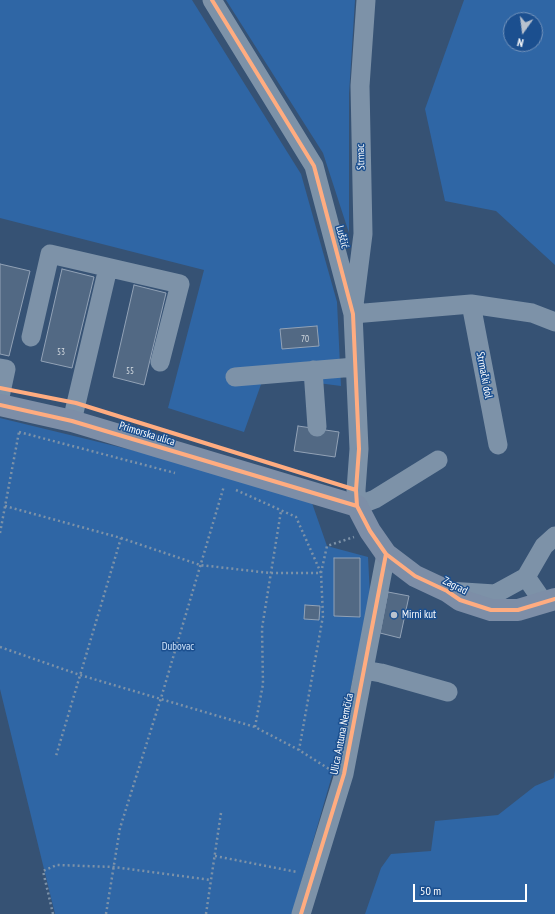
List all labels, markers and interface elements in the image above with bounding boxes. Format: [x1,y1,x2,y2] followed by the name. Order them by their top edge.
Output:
[503,12,543,52] north arrow
[516,35,525,50] text: N
[354,144,368,170] street label: Strmac
[333,224,351,250] street label: Luščić
[301,334,309,344] house number: 70
[57,347,65,357] house number: 53
[473,351,495,399] street label: Strmački dol
[126,366,134,376] house number: 55
[117,419,177,449] street label: Primorska ulica
[440,574,470,598] street label: Zagrad
[402,608,436,622] place label: Mirni kut
[389,610,399,620] marker: Mirni kut
[162,640,194,654] park label: Dubovac
[328,692,356,776] street label: Ulica Antuna Nemčića
[415,876,529,902] scale bar
[420,883,441,898] text: 50 m

